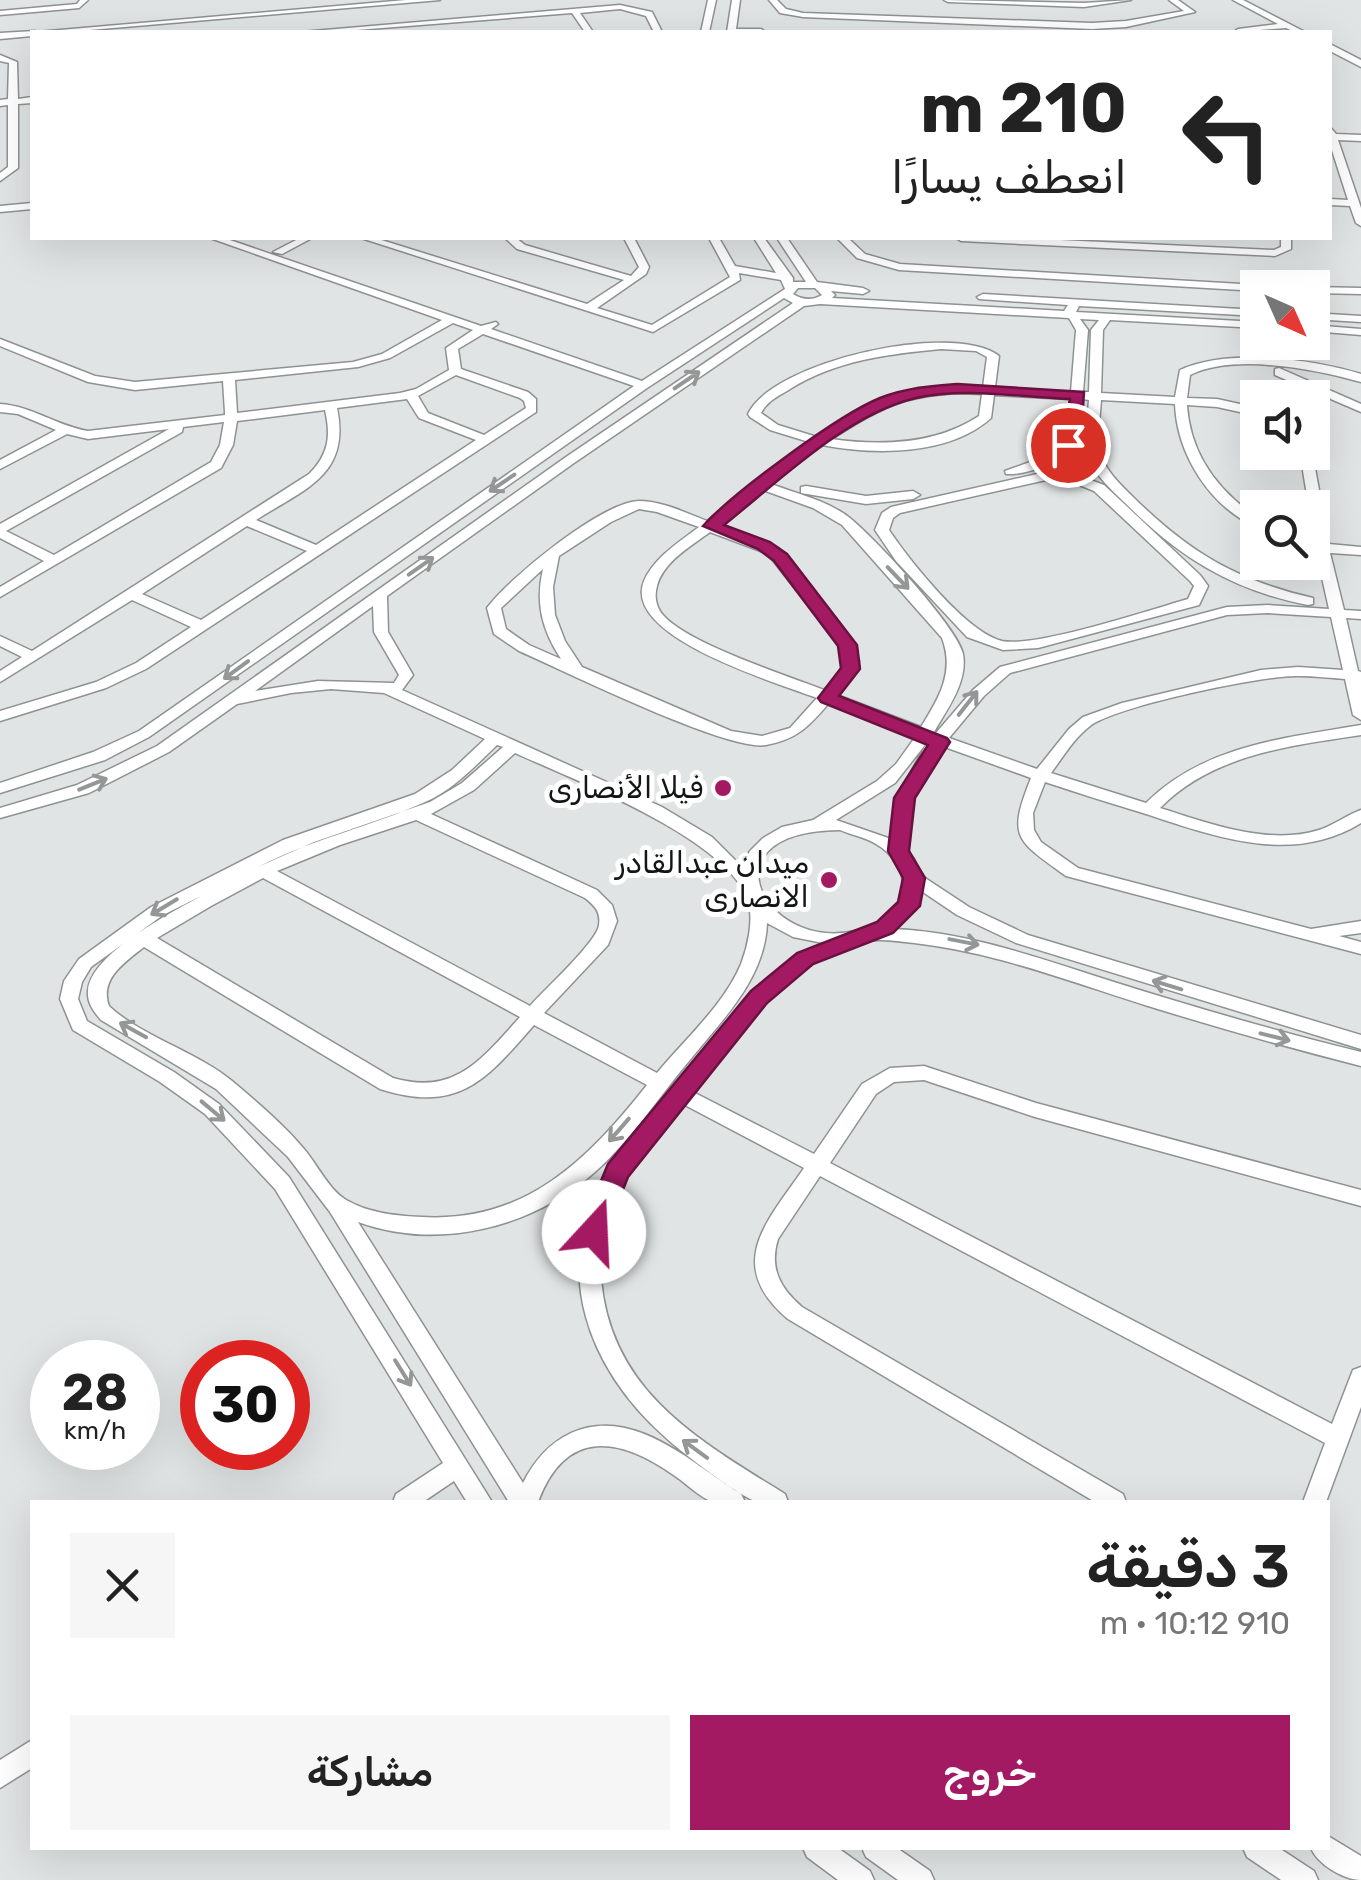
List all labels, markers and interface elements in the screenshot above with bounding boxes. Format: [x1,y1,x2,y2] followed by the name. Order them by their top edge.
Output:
[920,67,1127,150] text: 210 m
[1162,70,1292,200] icon: left
[891,151,1127,204] text: انعطف يسارًا
[1240,270,1330,360] north arrow
[1240,270,1330,580] map controls
[673,369,701,390] one-way arrow
[1240,380,1330,470] button: sound
[1026,403,1111,488] pin
[1041,418,1096,473] icon: arrive
[488,472,517,493] one-way arrow
[1240,490,1330,580] button: search
[407,555,434,576] one-way arrow
[886,566,910,590] one-way arrow
[223,659,250,680] one-way arrow
[957,691,979,717] one-way arrow
[548,770,703,806] place label: فيلا الأنصارى
[77,774,108,792] one-way arrow
[712,777,734,799] marker: فيلا الأنصارى
[613,845,809,915] place label: ميدان عبدالقادر الانصارى
[818,869,840,891] marker: ميدان عبدالقادر الانصارى
[150,897,179,917] one-way arrow
[947,934,979,953] one-way arrow
[1151,975,1183,993] one-way arrow
[118,1020,148,1040] one-way arrow
[1259,1029,1290,1048] one-way arrow
[200,1099,225,1122] one-way arrow
[608,1117,630,1143] one-way arrow
[542,1180,646,1284] position arrow
[180,1340,310,1470] speed limit sign: 30
[392,1358,413,1387] one-way arrow
[62,1363,128,1423] text: 28
[64,1416,126,1445] text: km/h
[682,1439,709,1460] one-way arrow
[1086,1531,1290,1602] text: 3 دقيقة
[70,1533,175,1638] button: close
[1100,1604,1290,1642] text: 910 m · 10:12
[70,1715,670,1830] button: مشاركة
[690,1715,1290,1830] button: خروج

